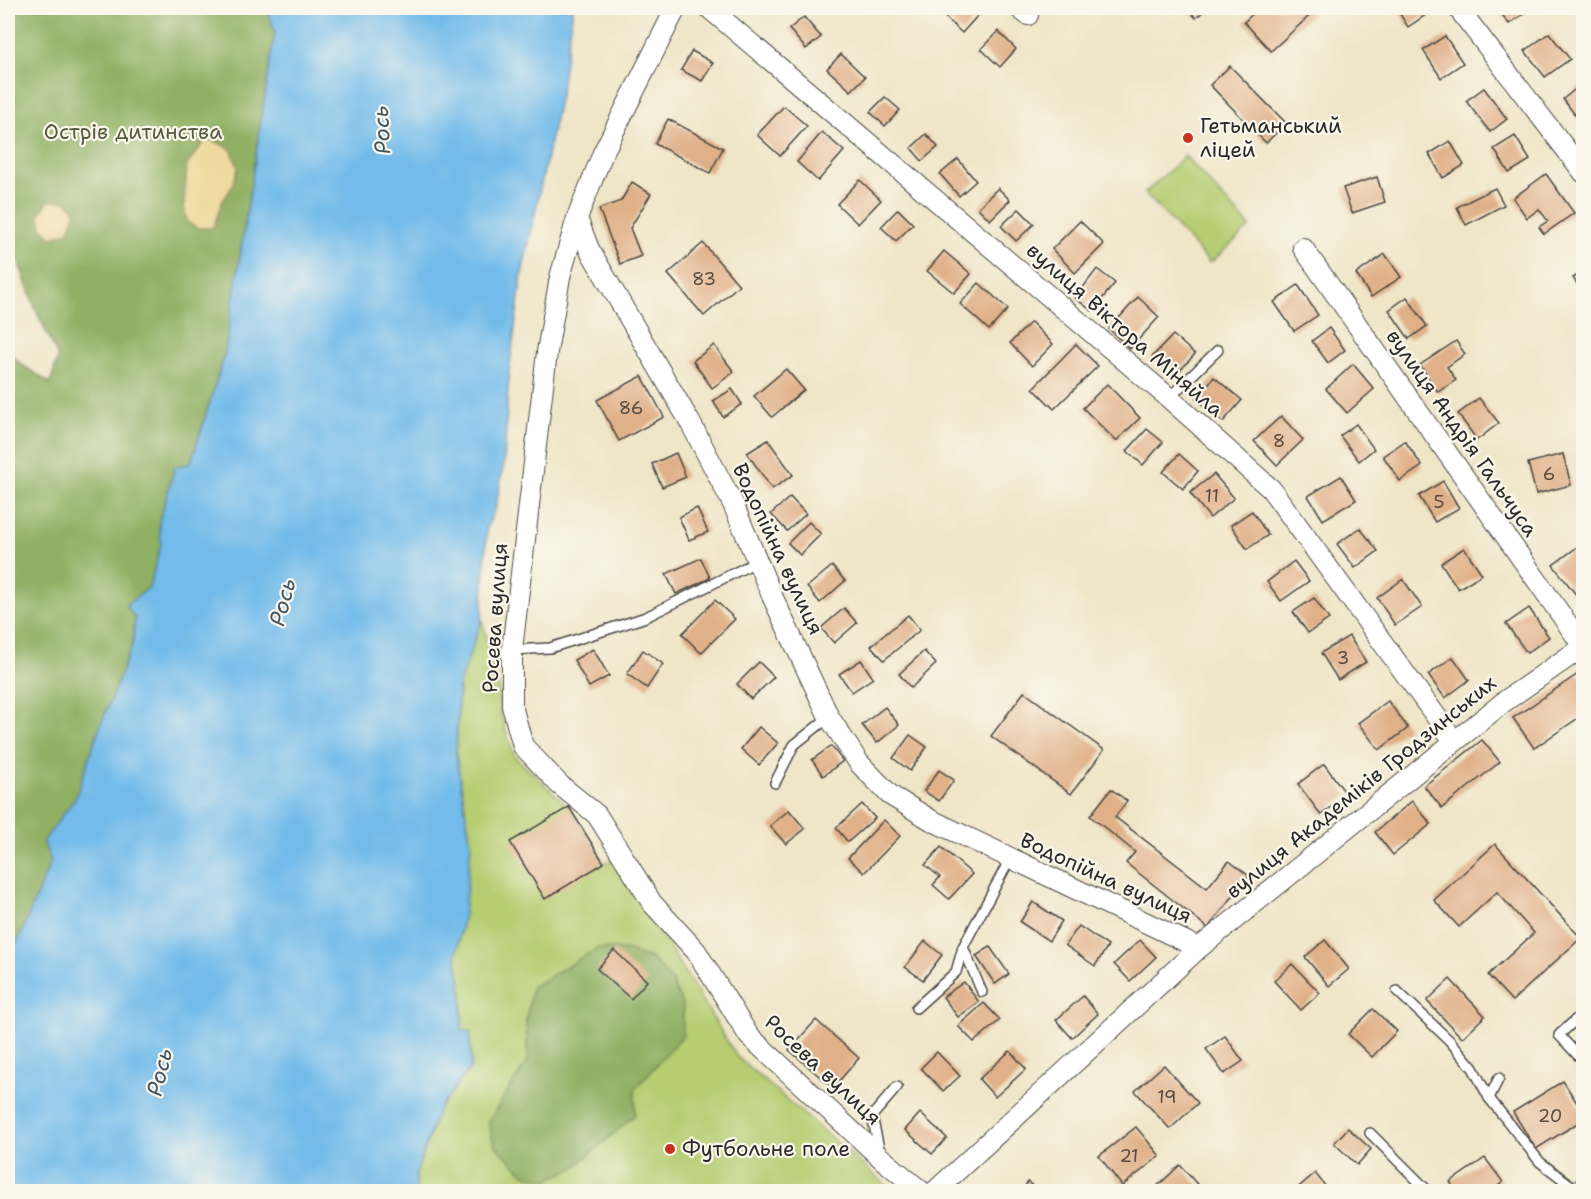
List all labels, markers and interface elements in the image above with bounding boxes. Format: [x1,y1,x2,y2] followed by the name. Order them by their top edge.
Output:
[366,105,397,155] water label: Рось
[1200,112,1342,164] place label: Гетьманський ліцей
[44,118,222,146] park label: Острів дитинства
[1181,131,1195,145] marker: Гетьманський ліцей
[1020,237,1230,423] street label: вулиця Віктора Міняйла
[692,267,716,291] house number: 83
[1380,324,1544,542] street label: вулиця Андрія Гальчуса
[619,396,643,420] house number: 86
[1273,429,1285,453] house number: 8
[726,459,830,639] street label: Водопійна вулиця
[1543,462,1555,486] house number: 6
[1205,484,1219,508] house number: 11
[1433,490,1445,514] house number: 5
[476,542,514,694] street label: Росева вулиця
[262,575,303,629] water label: Рось
[1337,646,1349,670] house number: 3
[1220,669,1502,905] street label: вулиця Академіків Гродзинських
[1016,826,1196,930] street label: Водопійна вулиця
[758,1008,888,1132] street label: Росева вулиця
[140,1045,179,1099] water label: Рось
[1157,1085,1177,1109] house number: 19
[1538,1104,1562,1128] house number: 20
[682,1135,850,1163] place label: Футбольне поле
[663,1142,677,1156] marker: Футбольне поле
[1119,1144,1139,1168] house number: 21

